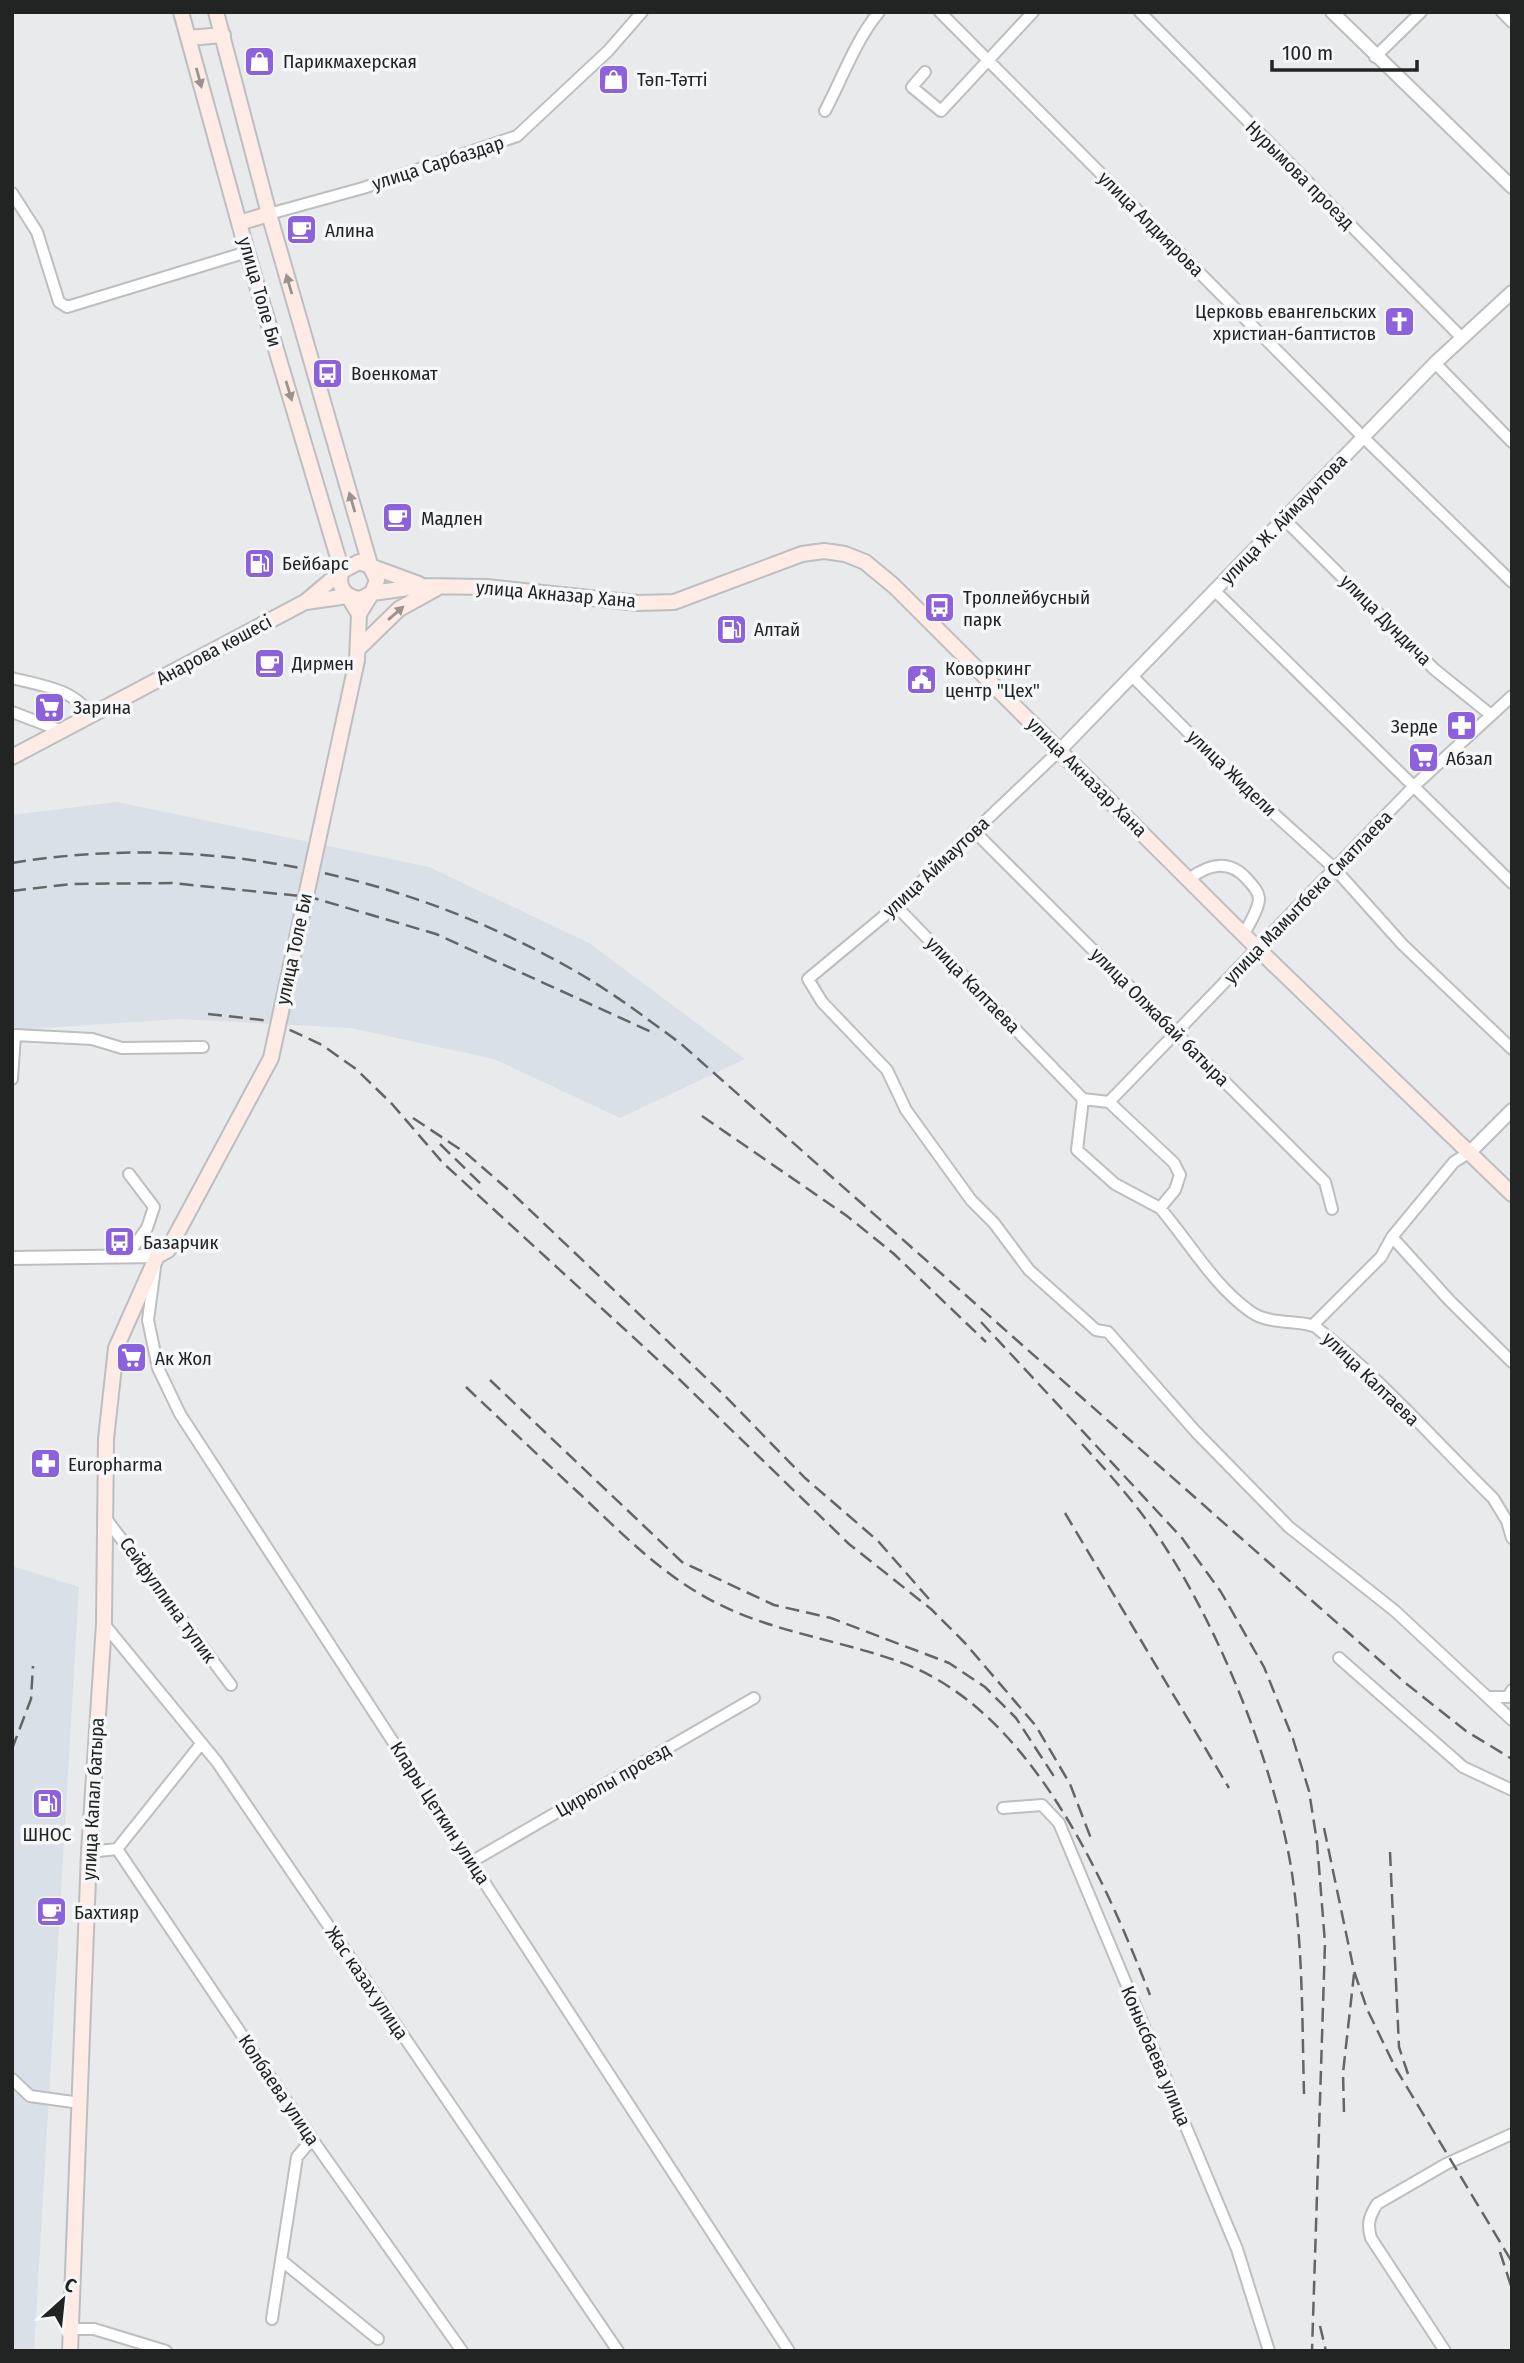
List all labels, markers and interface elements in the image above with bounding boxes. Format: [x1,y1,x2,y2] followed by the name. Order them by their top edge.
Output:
[1272,28,1417,72] scale bar
[1282,40,1333,66] text: 100 m
[243,44,277,78] shop icon: Парикмахерская
[283,50,417,73] place label: Парикмахерская
[597,62,631,96] shop icon: Тәп-Тәтті
[194,67,205,89] one-way arrow
[637,68,708,91] place label: Тәп-Тәтті
[1241,116,1359,234] street label: Нурымова проезд
[369,131,507,195] street label: улица Сарбаздар
[1093,166,1209,282] street label: улица Алдиярова
[285,213,319,247] cafe icon: Алина
[325,219,374,242] place label: Алина
[233,234,287,350] street label: улица Толе Би
[284,273,294,294] one-way arrow
[1195,300,1377,345] place label: Церковь евангельских христиан-баптистов
[1382,305,1416,339] church icon: Церковь евангельских христиан-баптистов
[311,356,345,390] bus stop icon: Военкомат
[351,362,438,385] place label: Военкомат
[284,381,294,402] one-way arrow
[1216,449,1352,589] street label: улица Ж. Аймауытова
[347,492,357,513] one-way arrow
[381,501,415,535] cafe icon: Мадлен
[421,507,483,530] place label: Мадлен
[242,546,276,580] fuel station icon: Бейбарс
[282,552,349,575] place label: Бейбарс
[1336,570,1436,670] street label: улица Дундича
[475,576,637,612] street label: улица Акназар Хана
[963,586,1090,631] place label: Троллейбусный парк
[923,591,957,625] bus stop icon: Троллейбусный парк
[387,605,405,621] one-way arrow
[152,610,276,690] street label: Анарова көшесі
[714,612,748,646] fuel station icon: Алтай
[754,618,800,641] place label: Алтай
[252,646,286,680] cafe icon: Дирмен
[291,652,354,675] place label: Дирмен
[945,657,1040,702] place label: Коворкинг центр "Цех"
[905,662,939,696] public building icon: Коворкинг центр "Цех"
[33,690,67,724] supermarket icon: Зарина
[73,696,131,719] place label: Зарина
[1444,709,1478,743] pharmacy icon: Зерде
[1022,712,1152,842] street label: улица Акназар Хана
[1391,715,1438,738] place label: Зерде
[1183,725,1281,821] street label: улица Жидели
[1406,741,1440,775] supermarket icon: Абзал
[1446,747,1493,770] place label: Абзал
[1219,805,1397,989] street label: улица Мамытбека Сматлаева
[878,812,994,922] street label: улица Аймаутова
[271,891,317,1007] street label: улица Толе Би
[921,932,1025,1038] street label: улица Калтаева
[1086,943,1234,1091] street label: улица Олжабай батыра
[103,1225,137,1259] bus stop icon: Базарчик
[143,1231,219,1254] place label: Базарчик
[1318,1327,1424,1431] street label: улица Калтаева
[115,1341,149,1375] supermarket icon: Ак Жол
[155,1347,212,1370] place label: Ак Жол
[28,1447,62,1481] pharmacy icon: Europharma
[68,1453,163,1476] place label: Europharma
[115,1533,221,1668] street label: Сейфуллина тупик
[77,1717,109,1881] street label: улица Капал батыра
[385,1737,495,1889] street label: Клары Цеткин улица
[551,1738,675,1822] street label: Цирюлы проезд
[30,1786,64,1820] fuel station icon: ШНОС
[23,1823,72,1846] place label: ШНОС
[34,1895,68,1929] cafe icon: Бахтияр
[74,1901,139,1924] place label: Бахтияр
[321,1922,413,2044] street label: Жас казах улица
[1116,1983,1196,2129] street label: Конысбаева улица
[234,2030,324,2150] street label: Колбаева улица
[28,2265,98,2335] north arrow
[61,2273,80,2298] text: С

